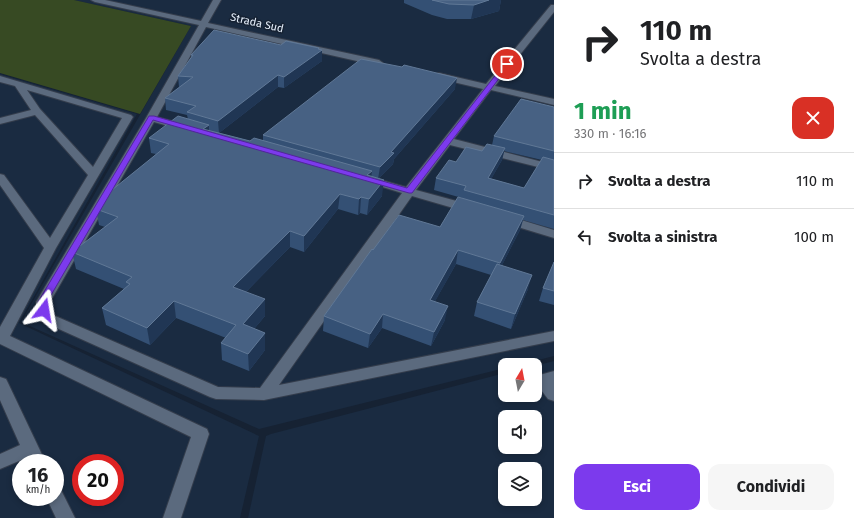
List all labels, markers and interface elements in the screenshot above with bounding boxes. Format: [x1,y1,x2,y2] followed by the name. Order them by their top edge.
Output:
[229,11,285,35] street label: Strada Sud
[640,14,712,47] text: 110 m
[574,16,626,68] icon: right
[490,47,524,81] pin
[640,48,761,70] text: Svolta a destra
[496,53,518,75] icon: arrive
[574,97,632,125] text: 1 min
[792,97,834,139] button: close
[574,126,647,141] text: 330 m · 16:16
[574,170,596,192] icon: right
[608,172,710,190] text: Svolta a destra
[796,172,834,190] text: 110 m
[574,226,596,248] icon: left
[608,228,718,246] text: Svolta a sinistra
[794,228,834,246] text: 100 m
[23,289,65,331] position arrow
[498,358,542,402] north arrow
[498,358,542,506] map controls
[498,410,542,454] button: sound
[72,454,124,506] speed limit sign: 20
[498,462,542,506] button: layers
[28,463,48,487] text: 16
[574,464,700,510] button: Esci
[708,464,834,510] button: Condividi
[26,484,50,496] text: km/h

